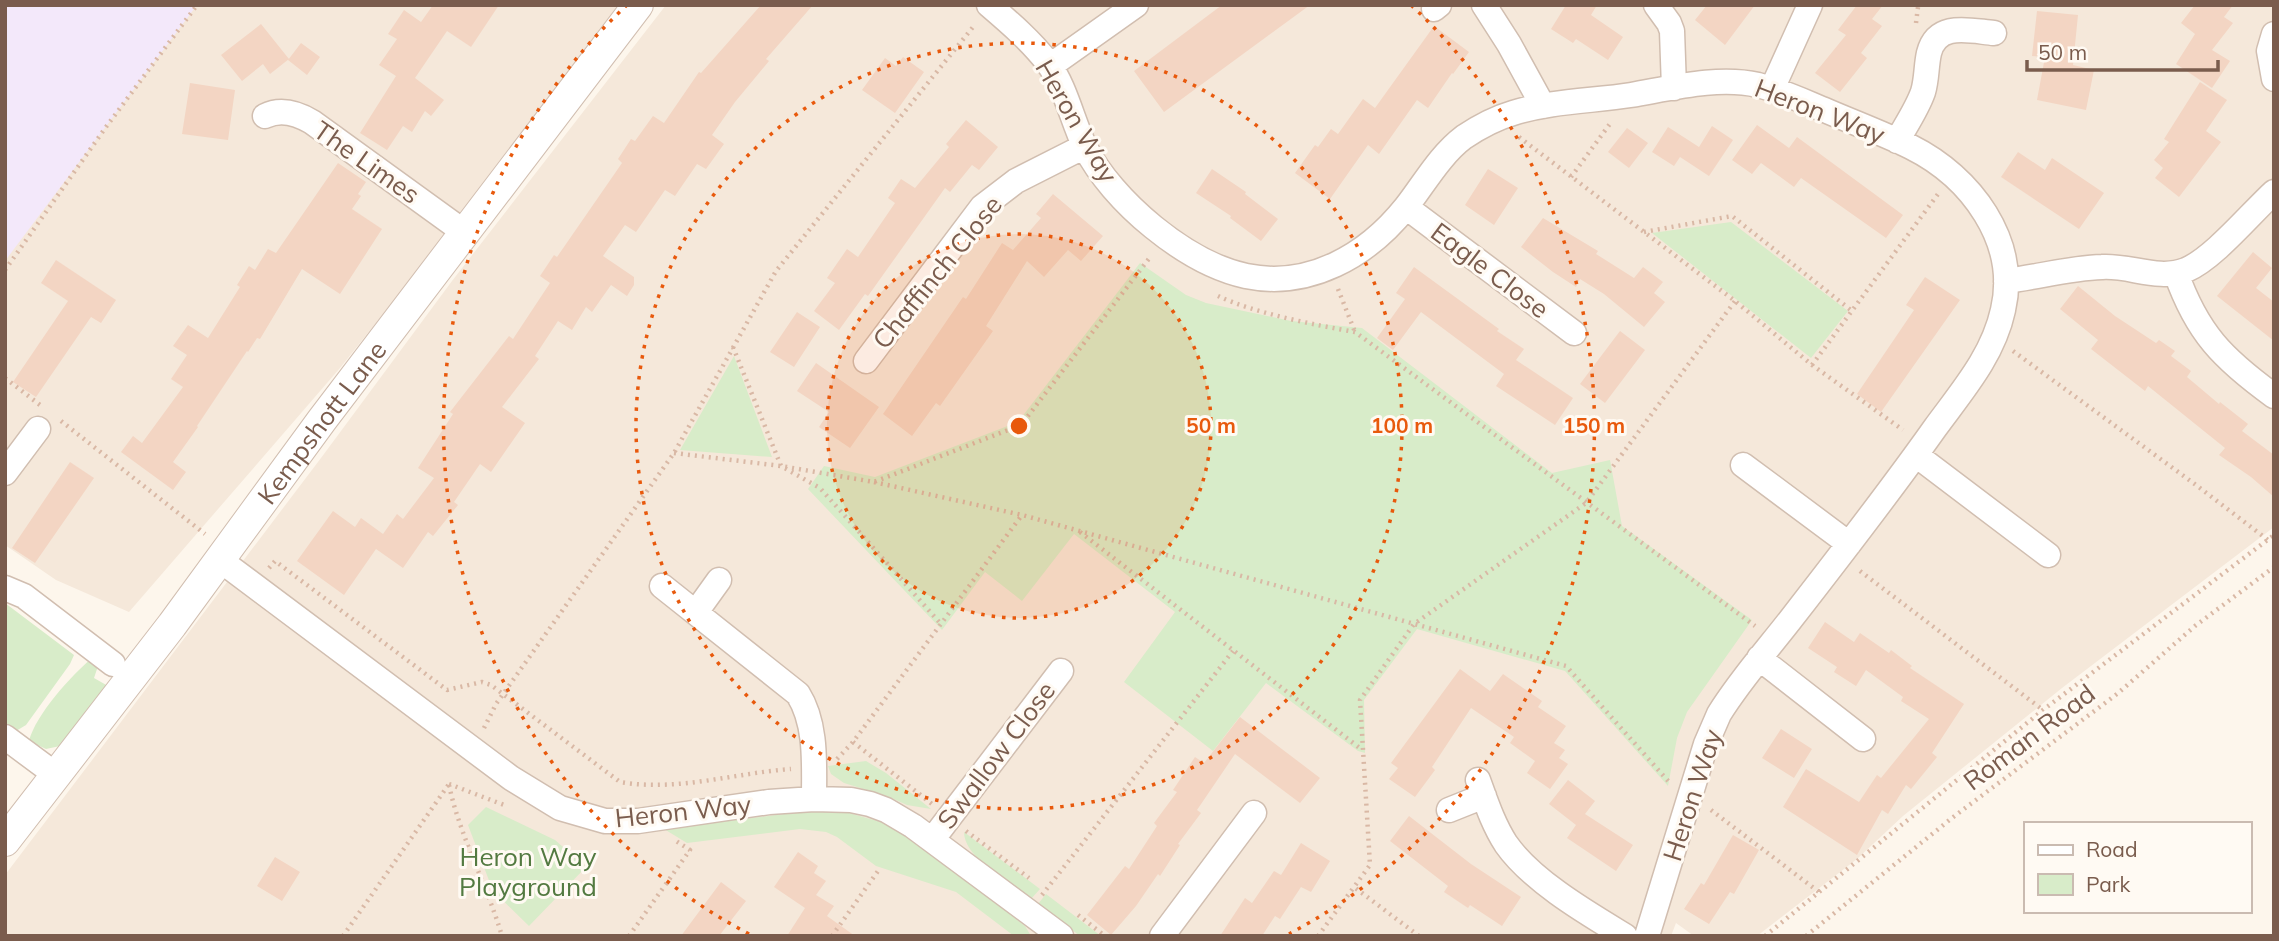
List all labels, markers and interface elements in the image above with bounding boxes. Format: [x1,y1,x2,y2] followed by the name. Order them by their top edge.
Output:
[2027,28,2218,72] scale bar
[2038,39,2087,65] text: 50 m
[1028,53,1126,189] street label: Heron Way
[1750,71,1890,151] street label: Heron Way
[308,113,426,211] street label: The Limes
[865,189,1009,355] street label: Chaffinch Close
[1424,215,1556,325] street label: Eagle Close
[250,334,393,510] street label: Kempshott Lane
[1186,412,1236,438] text: 50 m
[1371,412,1433,438] text: 100 m
[1563,412,1625,438] text: 150 m
[1007,414,1031,438] centre of rings
[930,675,1062,835] street label: Swallow Close
[1956,677,2102,797] street label: Roman Road
[1655,725,1729,865] street label: Heron Way
[613,787,753,835] street label: Heron Way
[2024,822,2251,913] legend
[2086,836,2137,862] text: Road
[459,840,597,903] park label: Heron Way Playground
[2086,871,2130,897] text: Park

